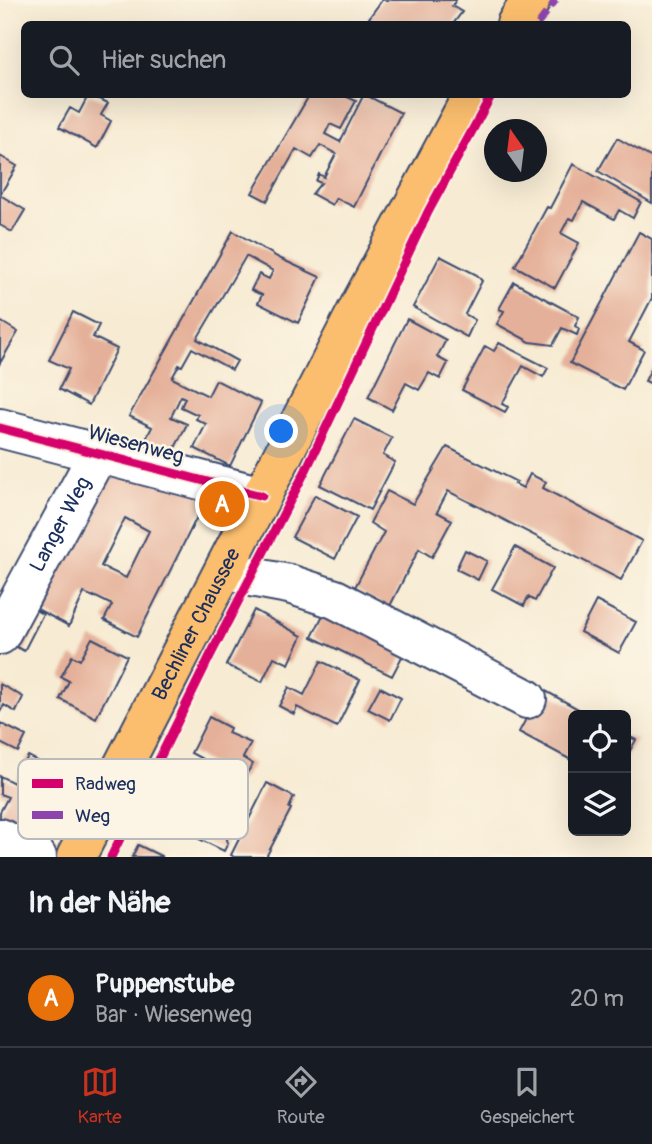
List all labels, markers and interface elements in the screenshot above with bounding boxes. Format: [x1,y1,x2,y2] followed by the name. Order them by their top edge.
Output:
[21,21,631,98] search box
[45,41,83,79] icon: search
[101,44,226,76] text: Hier suchen
[484,119,547,182] north arrow
[264,414,298,448] your location
[85,419,187,470] street label: Wiesenweg
[24,472,97,577] street label: Langer Weg
[199,478,245,530] pin: A
[146,543,247,705] street label: Bechliner Chaussee
[568,710,631,836] map controls
[568,710,631,773] button: locate
[18,759,248,839] legend
[75,772,136,796] text: Radweg
[568,773,631,836] button: layers
[75,804,110,828] text: Weg
[28,884,170,921] text: In der Nähe
[95,968,234,1000] text: Puppenstube
[44,984,58,1013] text: A
[570,984,624,1013] text: 20 m
[95,1000,252,1029] text: Bar · Wiesenweg
[78,1063,122,1129] tab: Karte
[277,1063,325,1129] tab: Route
[480,1063,574,1129] tab: Gespeichert

